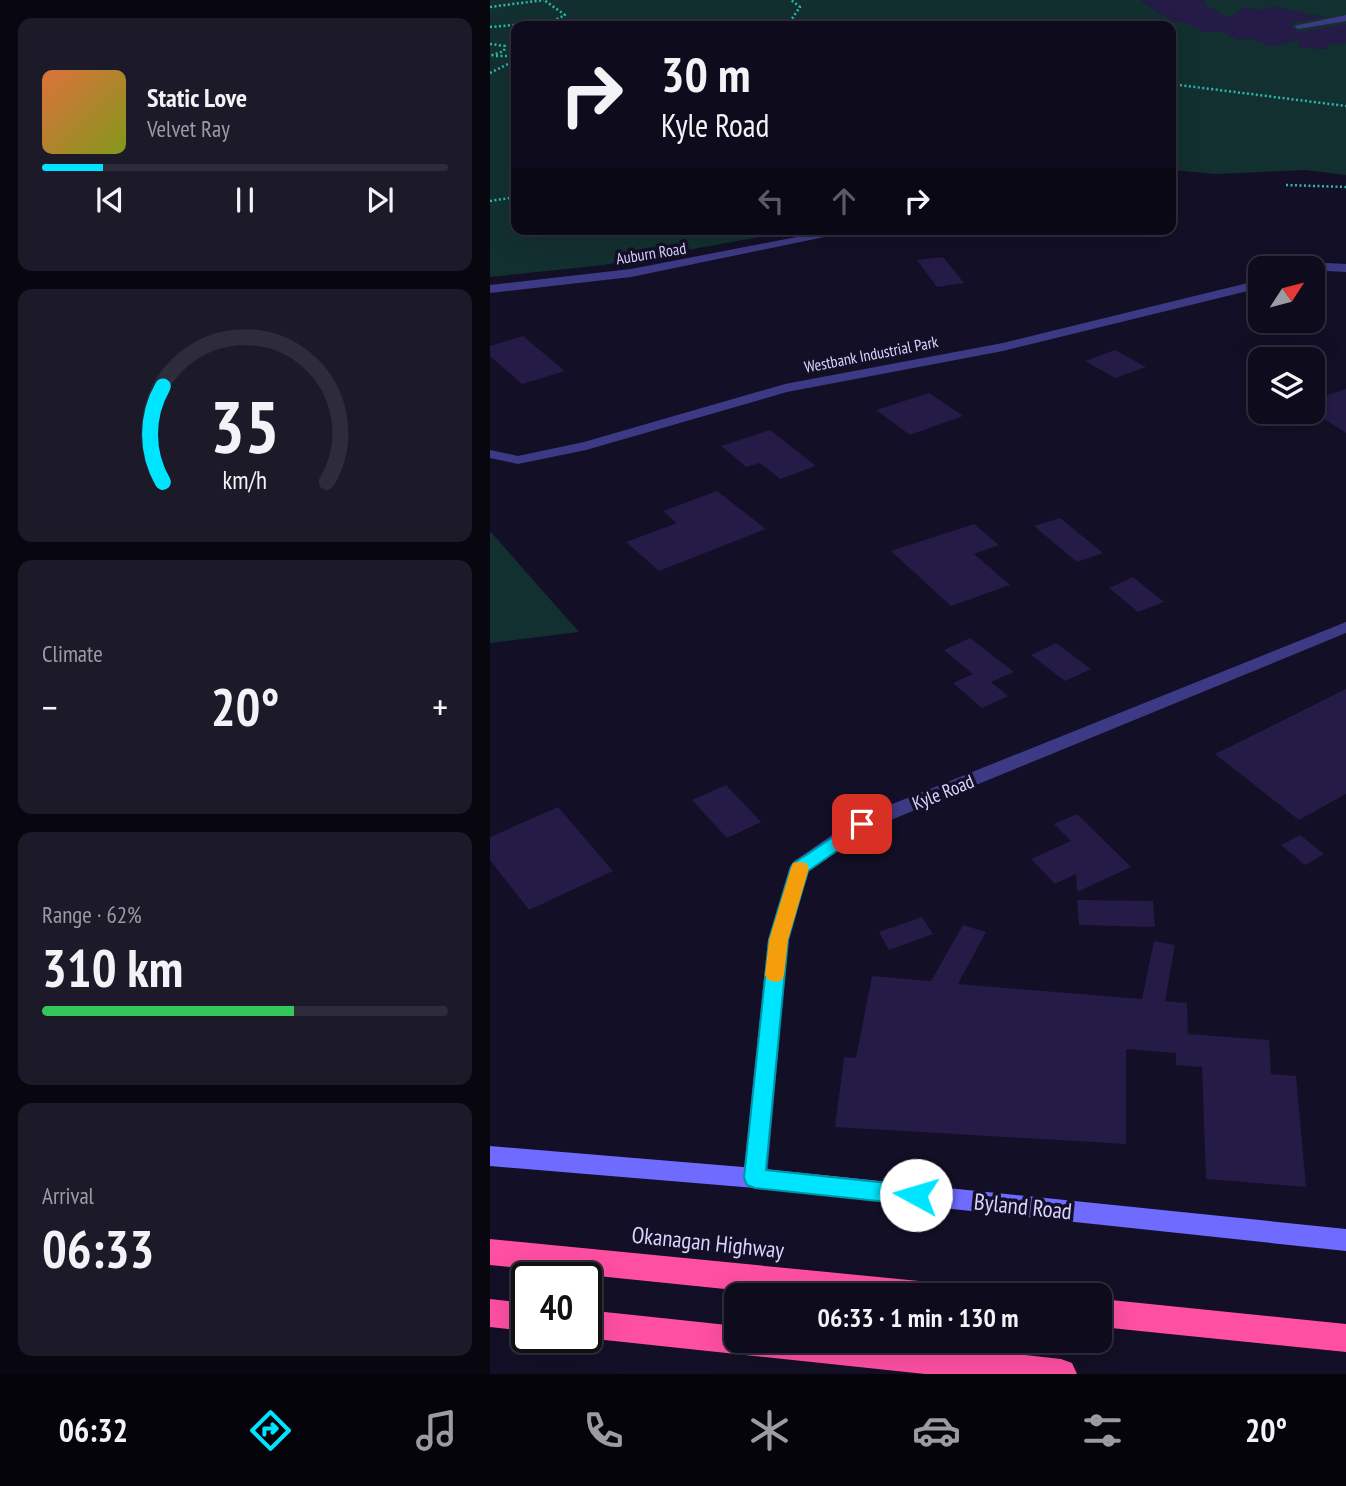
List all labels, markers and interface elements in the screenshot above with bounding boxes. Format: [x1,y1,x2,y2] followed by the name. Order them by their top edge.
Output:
[661,42,750,106] text: 30 m
[546,49,637,140] icon: right
[147,81,247,114] text: Static Love
[661,104,769,146] text: Kyle Road
[147,114,230,143] text: Velvet Ray
[91,181,129,219] icon: previous
[226,181,264,219] icon: pause
[361,181,399,219] icon: next
[752,182,790,220] icon: left
[825,182,863,220] icon: ahead
[898,182,936,220] icon: right
[615,238,687,268] street label: Auburn Road
[1248,256,1325,332] north arrow
[1248,256,1325,424] map controls
[802,331,940,377] street label: Westbank Industrial Park
[1248,347,1325,424] button: layers
[210,378,280,472] text: 35
[223,464,267,496] text: km/h
[42,639,103,668] text: Climate
[211,673,279,740] text: 20°
[42,682,58,731] text: −
[432,682,448,731] text: +
[909,769,977,815] street label: Kyle Road
[832,794,892,854] pin
[843,805,881,843] icon: arrive
[42,900,142,929] text: Range · 62%
[42,934,183,1001] text: 310 km
[879,1158,953,1232] position arrow
[42,1181,94,1210] text: Arrival
[973,1186,1073,1226] street label: Byland Road
[42,1215,154,1282] text: 06:33
[630,1220,786,1264] street label: Okanagan Highway
[511,1262,602,1353] speed limit sign: 40
[818,1301,1018,1334] text: 06:33 · 1 min · 130 m
[246,1406,295,1455] icon: directions
[412,1406,461,1455] icon: music
[579,1406,628,1455] icon: phone
[745,1406,794,1455] icon: climate
[912,1406,961,1455] icon: car
[1078,1406,1127,1455] icon: filters
[59,1409,128,1451] text: 06:32
[1245,1409,1287,1451] text: 20°

